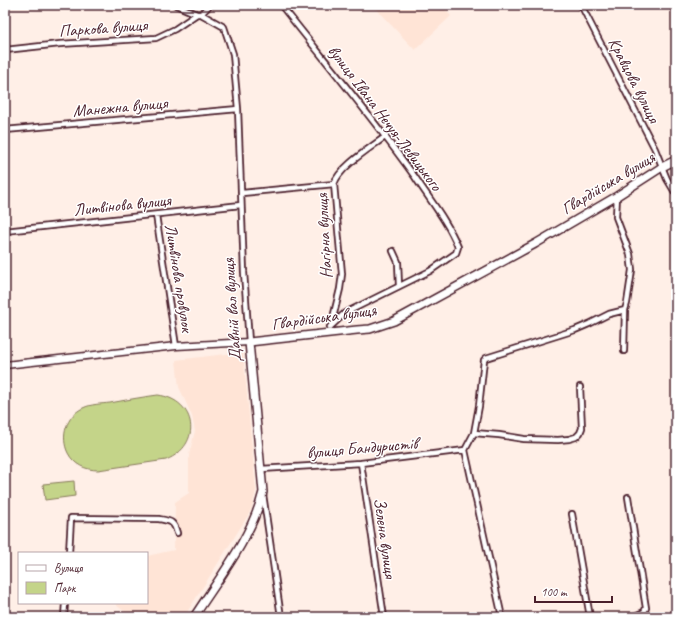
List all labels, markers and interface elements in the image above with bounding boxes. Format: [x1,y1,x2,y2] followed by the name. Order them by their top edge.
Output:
[58,14,149,42] street label: Паркова вулиця
[604,34,665,127] street label: Кравцова вулиця
[323,41,447,196] street label: вулиця Івана Нечуя-Левицького
[72,92,169,122] street label: Манежна вулиця
[557,146,659,219] street label: Гвардійська вулиця
[73,189,173,221] street label: Литвінова вулиця
[311,192,337,279] street label: Нагірна вулиця
[160,222,198,335] street label: Литвінова провулок
[218,257,246,363] street label: Давній вал вулиця
[270,299,379,335] street label: Гвардійська вулиця
[306,432,422,463] street label: вулиця Бандуристів
[369,497,401,581] street label: Зелена вулиця
[18,552,148,604] legend
[54,560,83,576] text: Вулиця
[535,578,612,604] scale bar
[54,580,77,596] text: Парк
[541,584,568,600] text: 100 m

